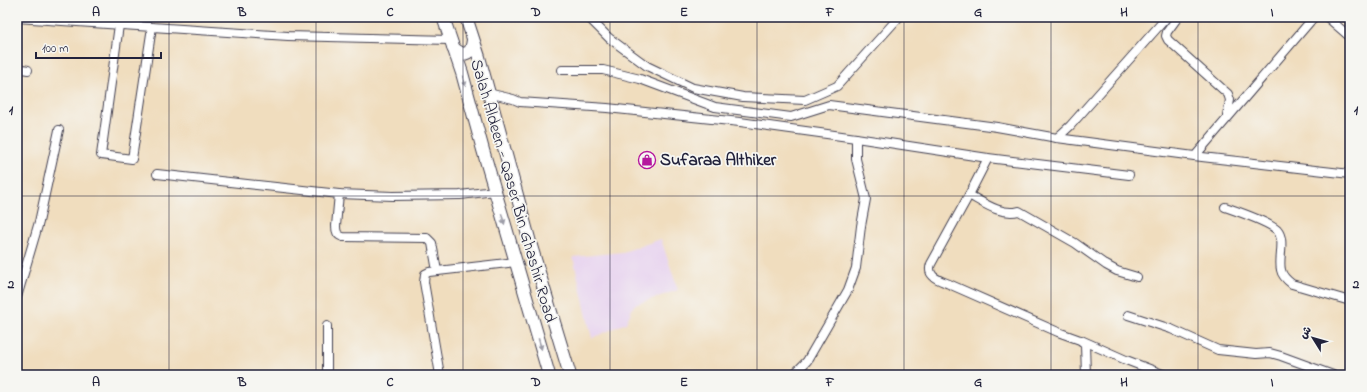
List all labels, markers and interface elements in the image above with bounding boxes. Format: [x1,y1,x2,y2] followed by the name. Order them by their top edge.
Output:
[92,3,100,22] text: A
[237,3,247,22] text: B
[386,3,394,22] text: C
[530,3,541,22] text: D
[680,3,688,22] text: E
[825,3,835,22] text: F
[974,3,982,22] text: G
[1120,3,1128,22] text: H
[1270,3,1274,22] text: I
[36,34,161,60] scale bar
[42,40,69,58] text: 100 m
[463,56,563,326] street label: Salah Aldeen - Qaser Bin Ghashir Road
[461,75,467,87] one-way arrow
[9,101,14,120] text: 1
[1354,101,1359,120] text: 1
[660,148,777,173] place label: Sufaraa Althiker
[637,150,657,170] shop icon: Sufaraa Althiker
[500,214,506,226] one-way arrow
[7,275,15,294] text: 2
[1352,275,1360,294] text: 2
[1293,318,1333,358] north arrow
[1296,323,1316,342] text: ش
[537,338,543,350] one-way arrow
[92,373,100,392] text: A
[237,373,247,392] text: B
[386,373,394,392] text: C
[530,373,541,392] text: D
[680,373,688,392] text: E
[825,373,835,392] text: F
[974,373,982,392] text: G
[1120,373,1128,392] text: H
[1270,373,1274,392] text: I

